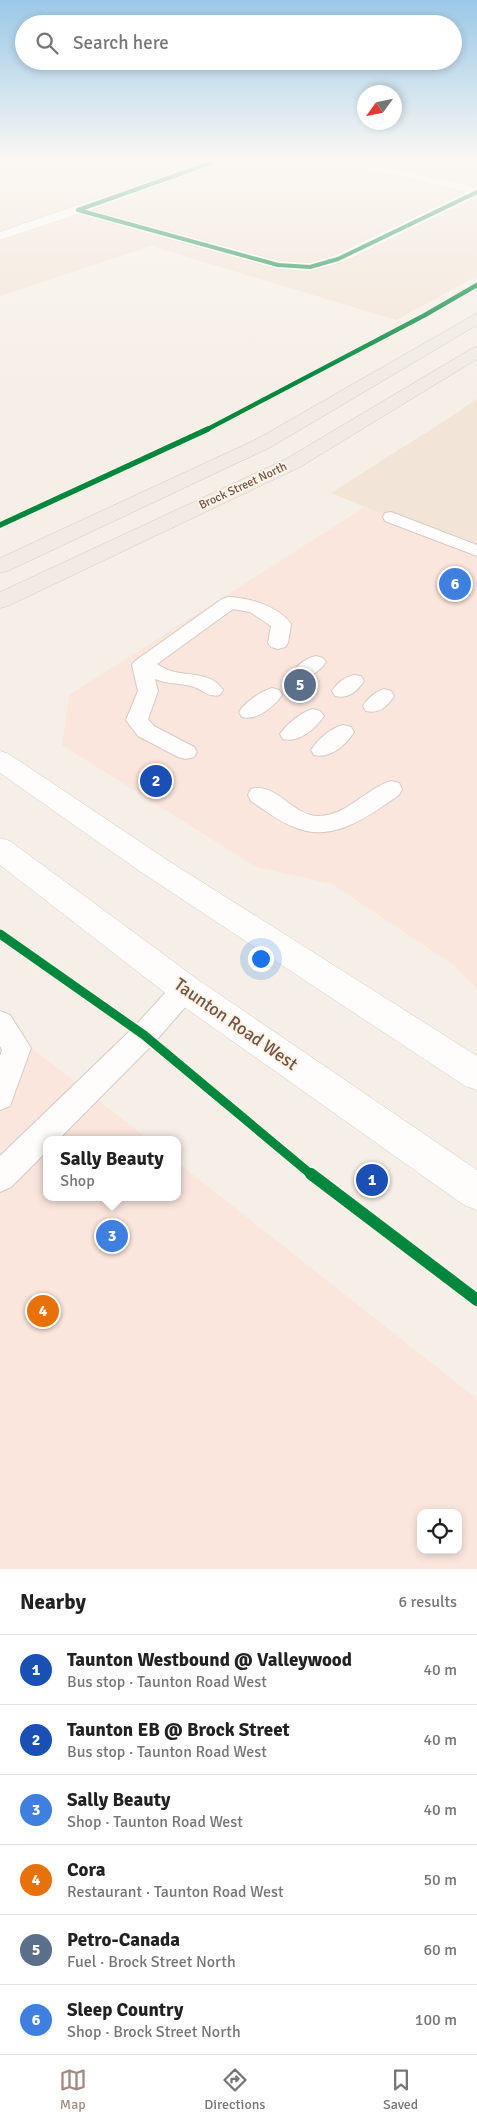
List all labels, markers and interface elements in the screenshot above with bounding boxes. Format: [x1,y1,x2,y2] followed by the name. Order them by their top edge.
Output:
[15,15,462,70] search box
[33,29,61,57] icon: search
[73,31,169,55] text: Search here
[357,85,402,130] north arrow
[197,459,289,513] street label: Brock Street North
[439,565,471,603] pin: 6
[284,666,316,704] pin: 5
[140,762,172,800] pin: 2
[248,946,274,972] your location
[170,973,302,1075] street label: Taunton Road West
[43,1136,181,1201] popup
[60,1147,164,1171] text: Sally Beauty
[356,1161,388,1199] pin: 1
[60,1171,95,1191] text: Shop
[96,1217,128,1255] pin: 3
[27,1292,59,1330] pin: 4
[417,1509,462,1554] map controls
[417,1509,462,1554] button: locate
[20,1589,86,1615] text: Nearby
[398,1592,457,1612] text: 6 results
[67,1648,352,1672] text: Taunton Westbound @ Valleywood
[32,1660,40,1680] text: 1
[423,1660,457,1680] text: 40 m
[67,1672,267,1692] text: Bus stop · Taunton Road West
[67,1718,290,1742] text: Taunton EB @ Brock Street
[32,1730,40,1750] text: 2
[423,1730,457,1750] text: 40 m
[67,1742,267,1762] text: Bus stop · Taunton Road West
[67,1788,170,1812] text: Sally Beauty
[32,1800,40,1820] text: 3
[423,1800,457,1820] text: 40 m
[67,1812,243,1832] text: Shop · Taunton Road West
[67,1858,106,1882] text: Cora
[32,1870,40,1890] text: 4
[423,1870,457,1890] text: 50 m
[67,1882,284,1902] text: Restaurant · Taunton Road West
[67,1928,180,1952] text: Petro-Canada
[32,1940,40,1960] text: 5
[423,1940,457,1960] text: 60 m
[67,1952,236,1972] text: Fuel · Brock Street North
[67,1998,184,2022] text: Sleep Country
[32,2010,40,2030] text: 6
[415,2010,457,2030] text: 100 m
[67,2022,241,2042] text: Shop · Brock Street North
[59,2066,87,2113] tab: Map
[204,2066,265,2113] tab: Directions
[383,2066,418,2113] tab: Saved

